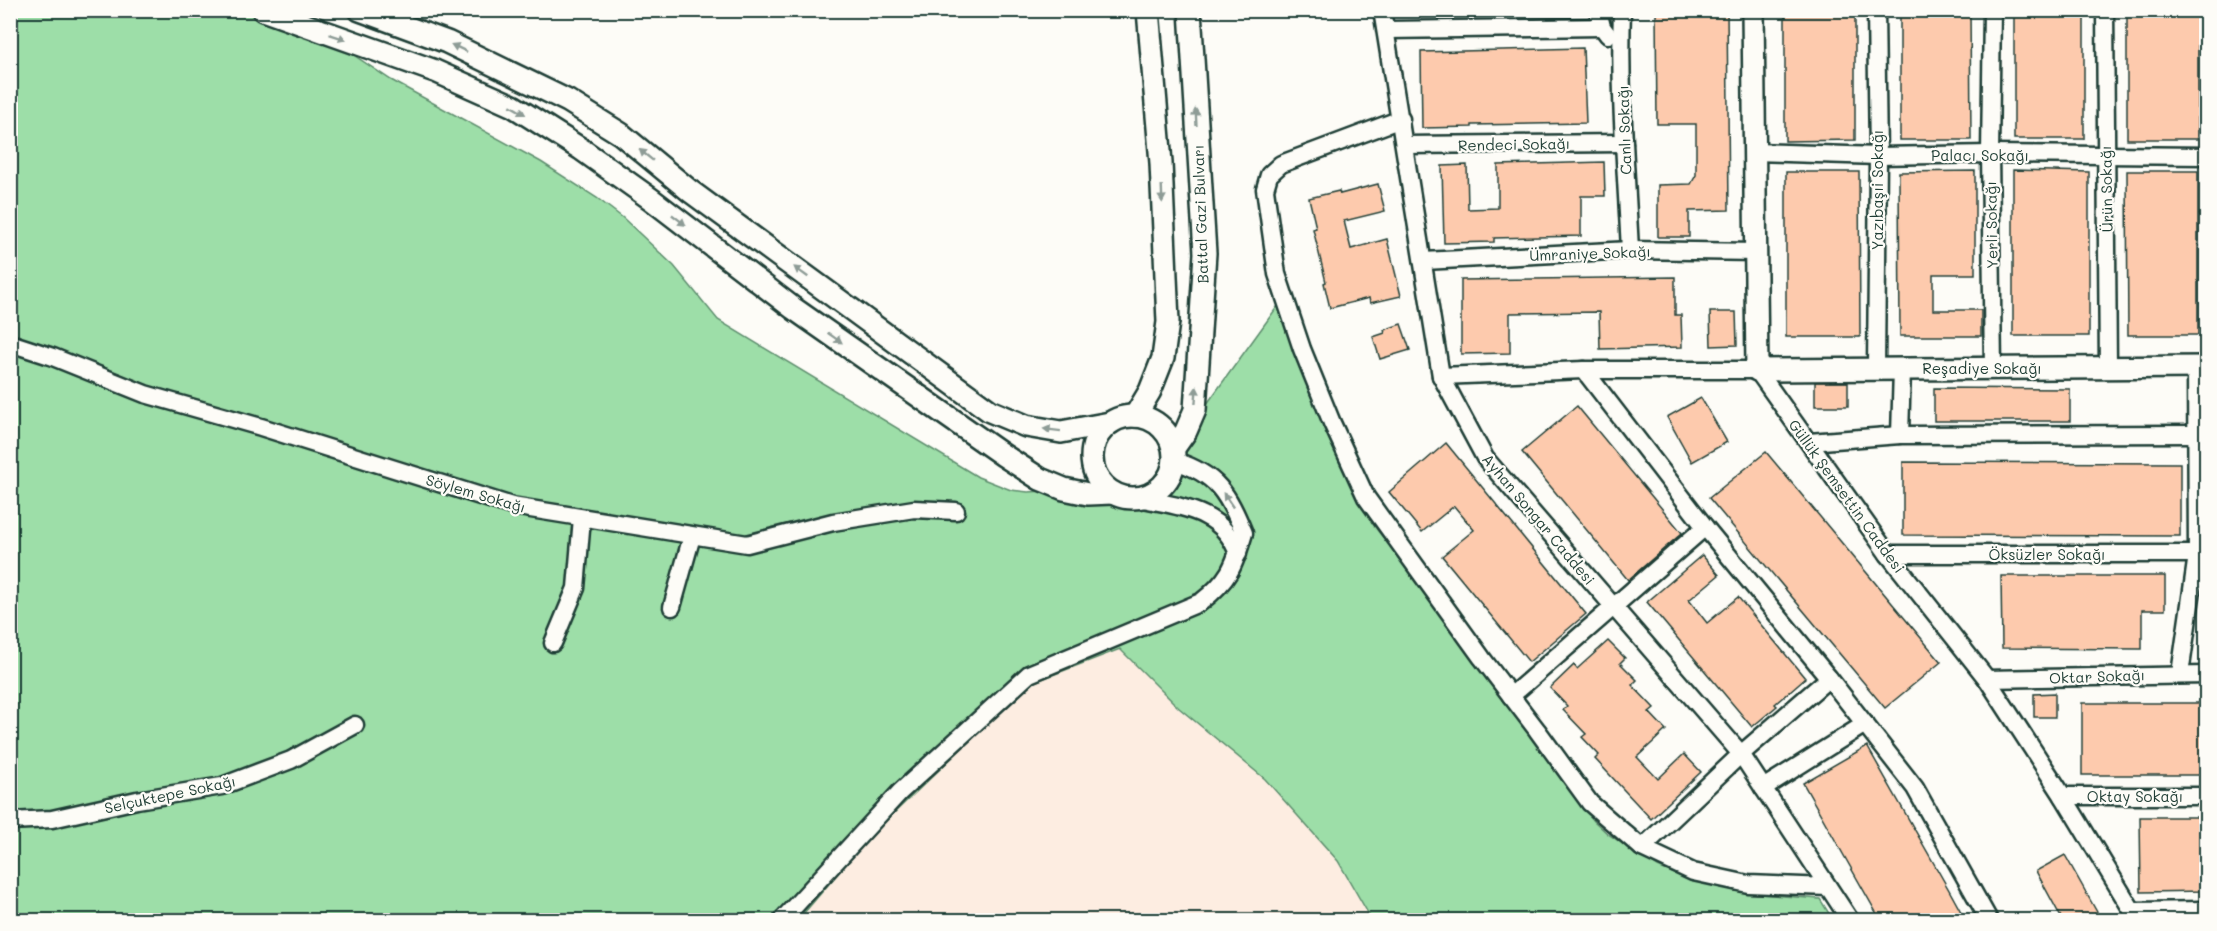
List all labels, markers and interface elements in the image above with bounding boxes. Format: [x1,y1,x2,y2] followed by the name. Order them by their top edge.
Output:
[329,32,347,42] one-way arrow
[450,43,467,52] one-way arrow
[1612,85,1636,175] street label: Canlı Sokağı
[510,105,527,115] one-way arrow
[1192,107,1201,126] one-way arrow
[1867,130,1887,250] street label: Yazıbaşıi Sokağı
[1458,133,1570,155] street label: Rendeci Sokağı
[1188,144,1212,284] street label: Battal Gazi Bulvarı
[1931,145,2029,165] street label: Palacı Sokağı
[2095,145,2117,233] street label: Ürün Sokağı
[638,148,654,161] one-way arrow
[1980,181,2002,269] street label: Yerli Sokağı
[1157,185,1167,204] one-way arrow
[671,214,687,227] one-way arrow
[1529,241,1651,265] street label: Ümraniye Sokağı
[794,266,810,278] one-way arrow
[826,332,842,344] one-way arrow
[1922,358,2042,378] street label: Reşadiye Sokağı
[1192,386,1201,405] one-way arrow
[1784,415,1910,577] street label: Güllük Şemsettin Caddesi
[1043,426,1062,435] one-way arrow
[1478,449,1600,589] street label: Ayhan Songar Caddesi
[424,469,528,517] street label: Söylem Sokağı
[1223,492,1234,509] one-way arrow
[1988,544,2106,564] street label: Öksüzler Sokağı
[2049,664,2145,688] street label: Oktar Sokağı
[102,770,238,818] street label: Selçuktepe Sokağı
[2087,786,2183,806] street label: Oktay Sokağı

